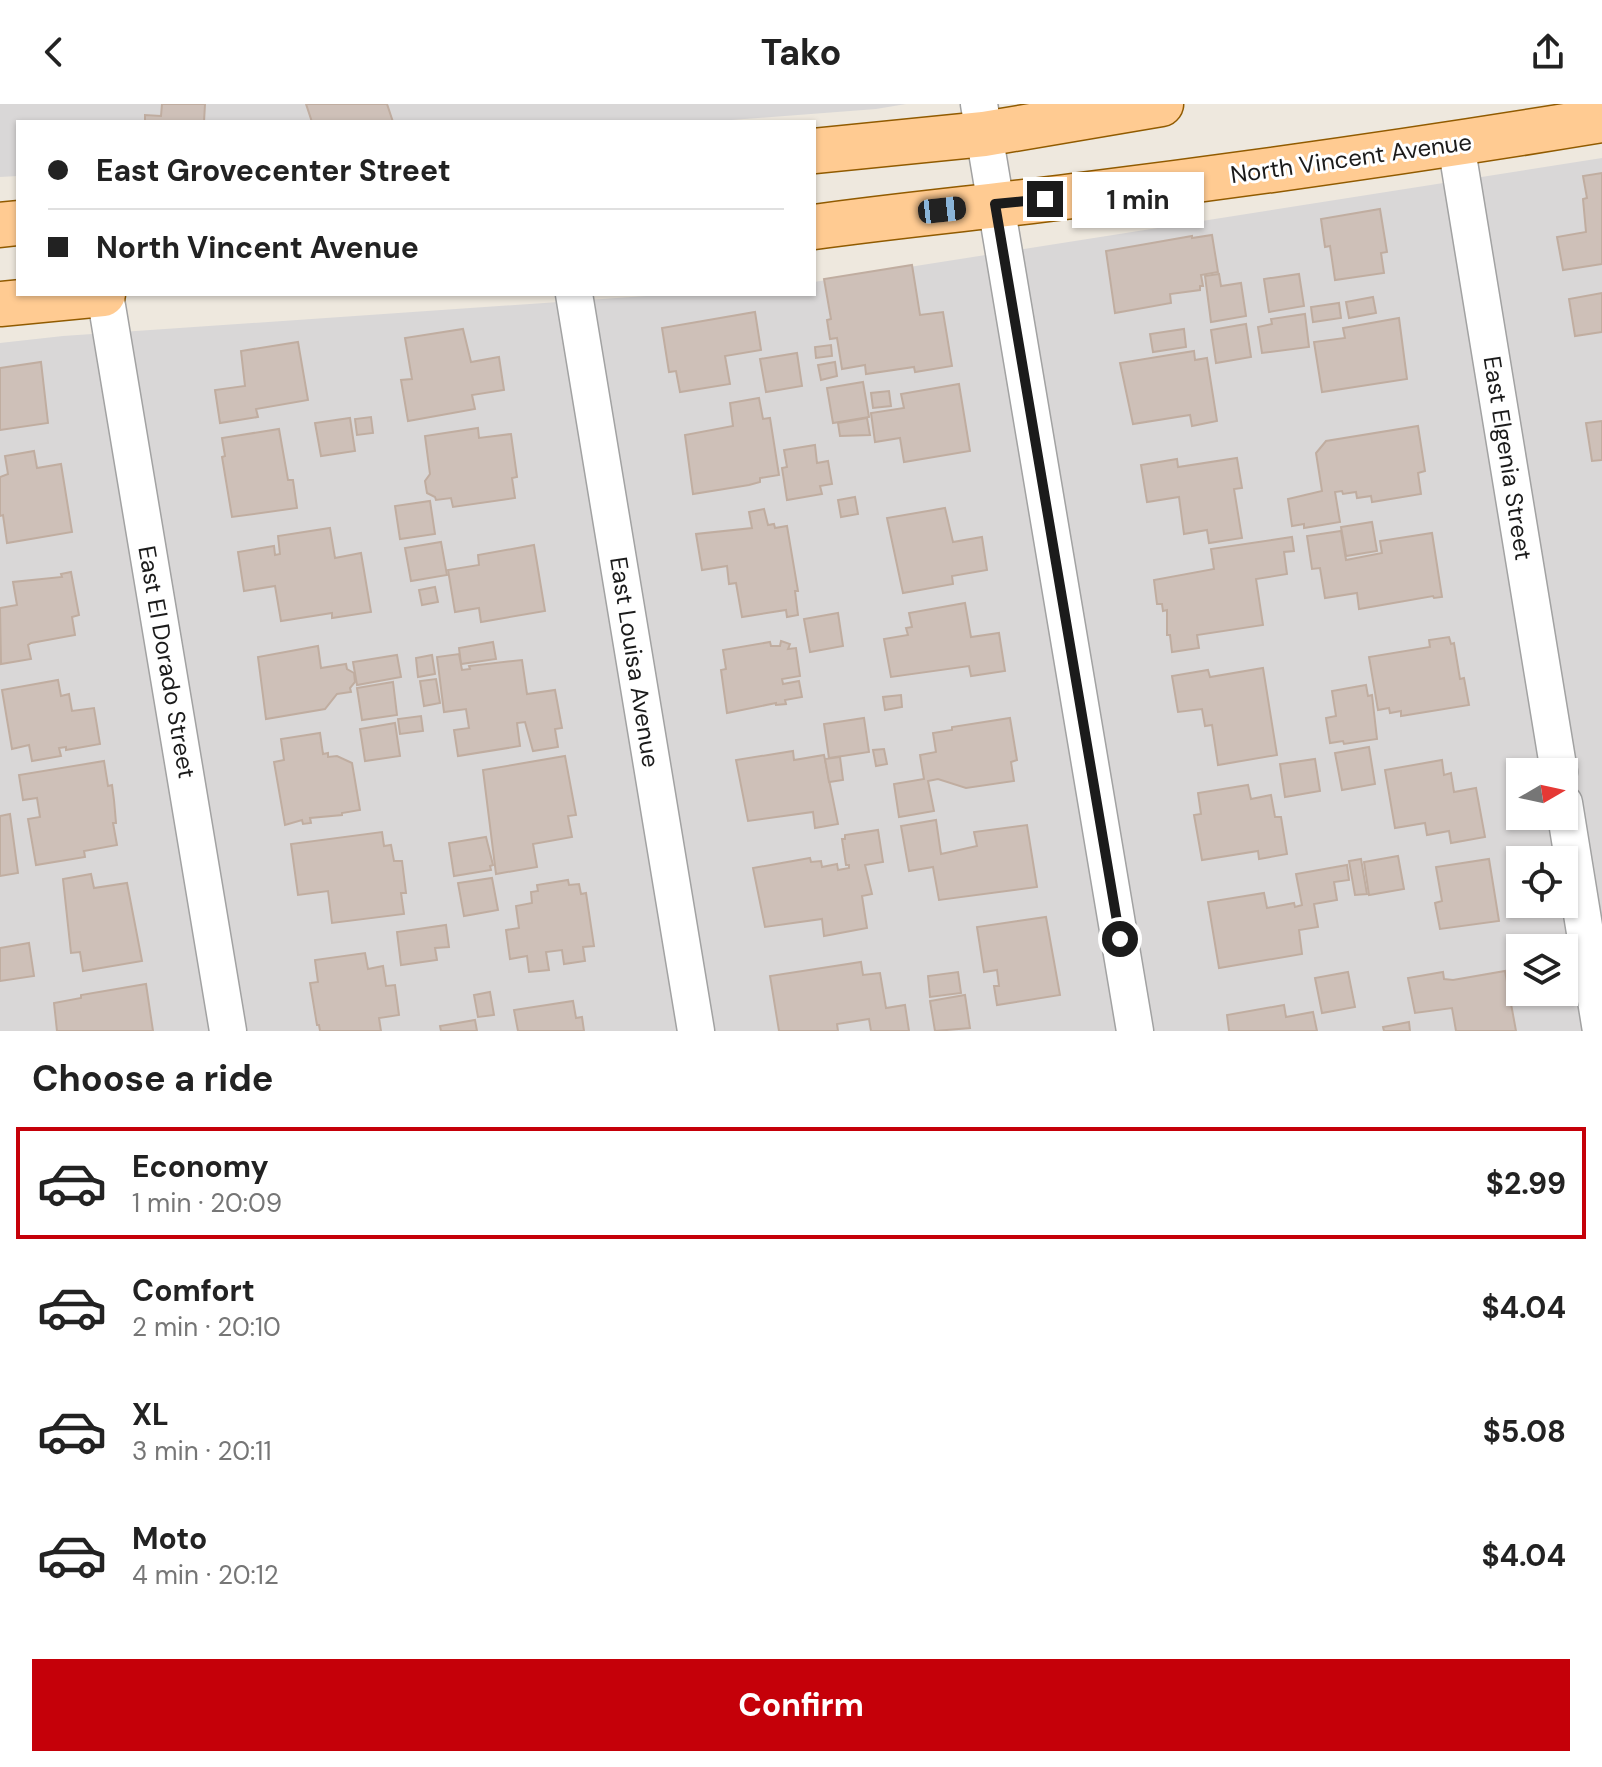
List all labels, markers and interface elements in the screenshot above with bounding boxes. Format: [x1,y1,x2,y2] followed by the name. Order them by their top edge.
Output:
[761,29,841,76] text: Tako
[32,30,76,74] icon: back
[1526,30,1570,74] icon: share
[1228,126,1474,190] street label: North Vincent Avenue
[96,151,451,190] text: East Grovecenter Street
[1073,171,1205,227] callout: 1 min
[1027,181,1063,217] route end
[1106,183,1170,217] text: 1 min
[917,196,967,224] car
[96,228,419,267] text: North Vincent Avenue
[1477,354,1539,562] street label: East Elgenia Street
[131,543,203,781] street label: East El Dorado Street
[603,554,667,770] street label: East Louisa Avenue
[1506,758,1578,830] north arrow
[1506,758,1578,1006] map controls
[1506,846,1578,918] button: locate
[1102,921,1138,957] route start
[1506,934,1578,1006] button: layers
[32,1055,273,1102] text: Choose a ride
[36,1147,108,1219] icon: car
[132,1147,269,1186] text: Economy
[1486,1164,1566,1203] text: $2.99
[132,1186,282,1220] text: 1 min · 20:09
[36,1271,108,1343] icon: car
[132,1271,255,1310] text: Comfort
[1481,1288,1566,1327] text: $4.04
[132,1310,281,1344] text: 2 min · 20:10
[36,1395,108,1467] icon: car
[132,1395,169,1434] text: XL
[1483,1412,1566,1451] text: $5.08
[132,1434,272,1468] text: 3 min · 20:11
[36,1519,108,1591] icon: car
[132,1519,207,1558] text: Moto
[1481,1536,1566,1575] text: $4.04
[132,1558,279,1592] text: 4 min · 20:12
[32,1659,1570,1751] button: Confirm

